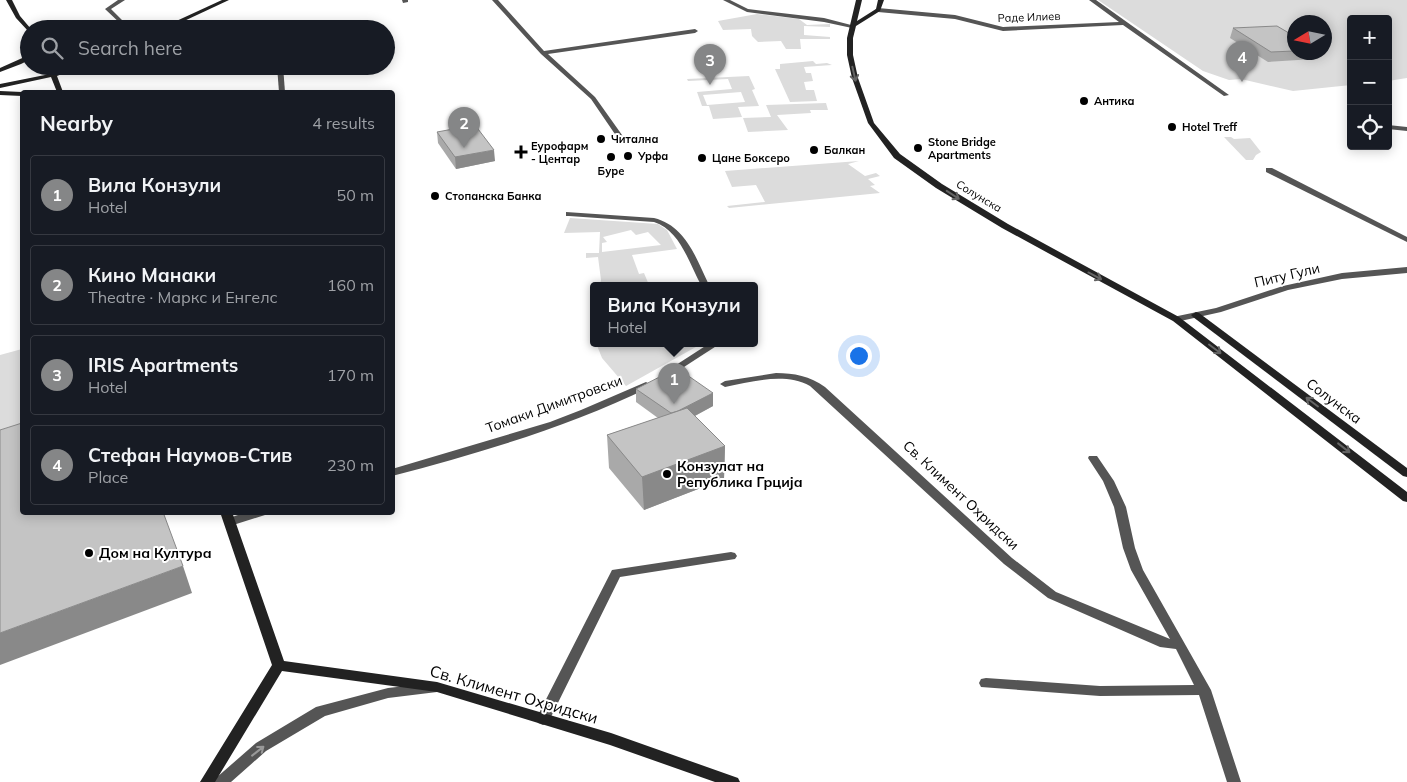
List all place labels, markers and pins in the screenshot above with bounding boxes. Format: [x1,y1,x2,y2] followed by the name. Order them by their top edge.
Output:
[1226,41,1258,82] pin: 4
[694,44,726,85] pin: 3
[1094,94,1134,108] place label: Антика
[1078,95,1090,107] marker: Антика
[448,107,480,148] pin: 2
[1182,120,1238,134] place label: Hotel Treff
[1166,121,1178,133] marker: Hotel Treff
[611,132,658,146] place label: Читална
[595,133,607,145] marker: Читална
[928,135,996,162] place label: Stone Bridge Apartments
[531,139,588,166] place label: Еурофарм - Центар
[912,142,924,154] marker: Stone Bridge Apartments
[824,143,865,157] place label: Балкан
[808,144,820,156] marker: Балкан
[515,146,527,158] marker: Еурофарм - Центар
[637,149,668,163] place label: Урфа
[622,150,634,162] marker: Урфа
[605,151,617,163] marker: Буре
[712,151,790,165] place label: Цане Боксеро
[696,152,708,164] marker: Цане Боксеро
[598,164,624,178] place label: Буре
[445,189,542,203] place label: Стопанска Банка
[429,190,441,202] marker: Стопанска Банка
[658,363,690,404] pin: 1
[677,457,803,491] place label: Конзулат на Република Грција
[661,468,673,480] marker: Конзулат на Република Грција
[99,544,212,562] place label: Дом на Култура
[83,547,95,559] marker: Дом на Култура

